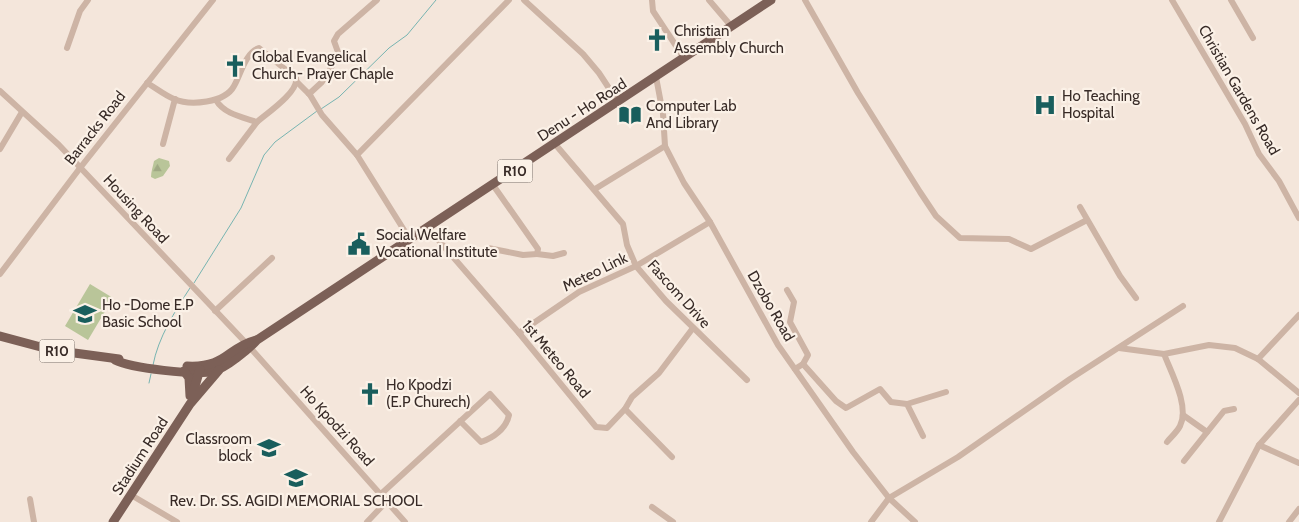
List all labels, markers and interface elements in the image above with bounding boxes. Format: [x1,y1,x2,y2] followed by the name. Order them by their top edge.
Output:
[674,22,784,57] place label: Christian Assembly Church
[1194,22,1284,158] street label: Christian Gardens Road
[644,27,670,53] church icon: Christian Assembly Church
[252,48,394,83] place label: Global Evangelical Church- Prayer Chaple
[222,53,248,79] church icon: Global Evangelical Church- Prayer Chaple
[534,75,630,145] street label: Denu - Ho Road
[1062,87,1140,122] place label: Ho Teaching Hospital
[61,88,129,168] street label: Barracks Road
[1032,92,1058,118] hospital icon: Ho Teaching Hospital
[646,97,736,132] place label: Computer Lab And Library
[617,102,643,128] library icon: Computer Lab And Library
[498,160,532,182] road number: R10
[100,171,172,247] street label: Housing Road
[376,226,498,261] place label: Social Welfare Vocational Institute
[346,231,372,257] public building icon: Social Welfare Vocational Institute
[560,248,631,295] street label: Meteo Link
[644,256,715,332] street label: Fascom Drive
[744,268,798,344] street label: Dzobo Road
[102,296,194,331] place label: Ho -Dome E.P Basic School
[72,301,98,327] school or university icon: Ho -Dome E.P Basic School
[518,316,594,402] street label: 1st Meteo Road
[40,340,74,362] road number: R10
[386,376,471,411] place label: Ho Kpodzi (E.P Churech)
[357,381,383,407] church icon: Ho Kpodzi (E.P Churech)
[296,382,378,470] street label: Ho Kpodzi Road
[108,414,172,498] street label: Stadium Road
[185,430,252,465] place label: Classroom block
[256,435,282,461] school or university icon: Classroom block
[283,465,309,491] school or university icon: Rev. Dr. SS. AGIDI MEMORIAL SCHOOL
[170,492,423,510] place label: Rev. Dr. SS. AGIDI MEMORIAL SCHOOL

